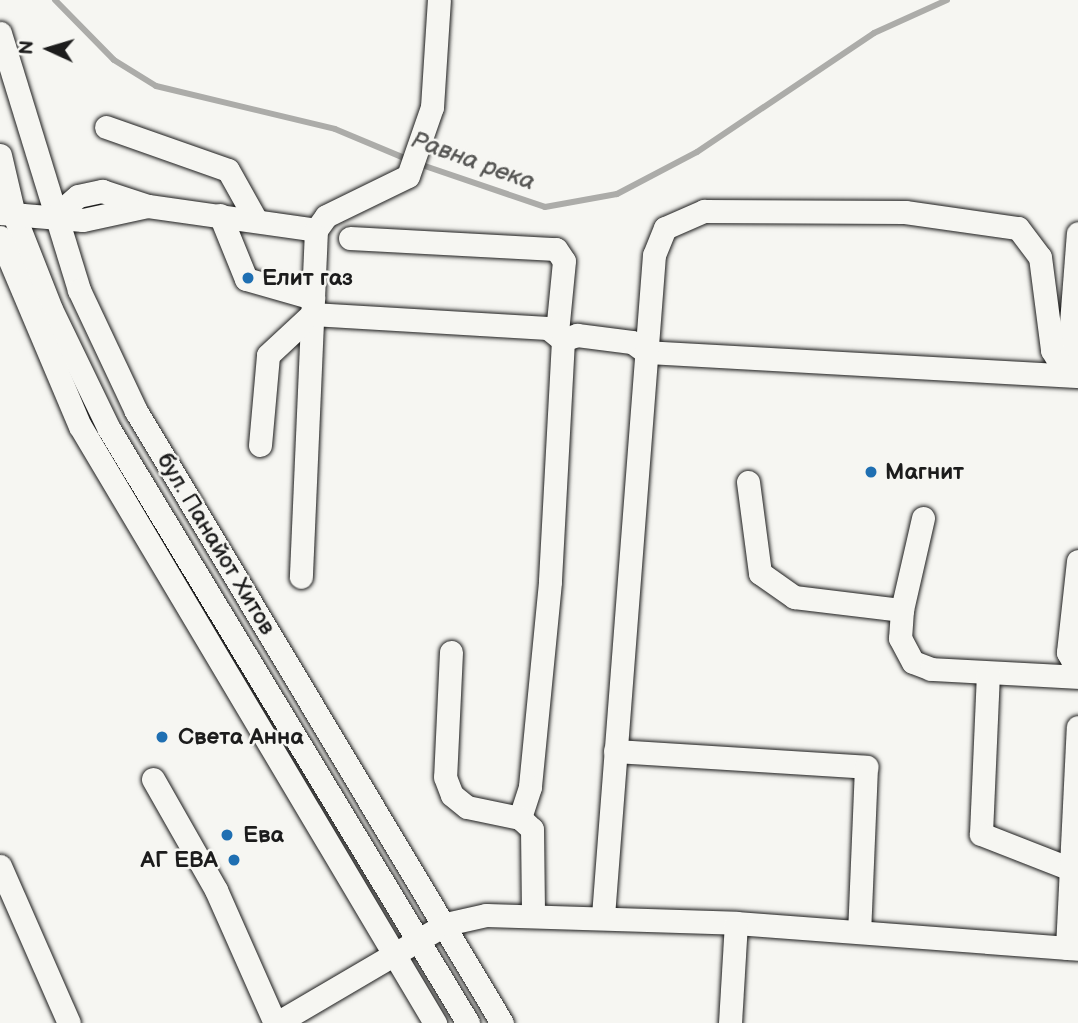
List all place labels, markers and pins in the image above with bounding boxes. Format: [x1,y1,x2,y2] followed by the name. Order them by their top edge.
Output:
[262,264,353,292] place label: Елит газ
[240,270,256,286] marker: Елит газ
[885,458,964,486] place label: Магнит
[863,464,879,480] marker: Магнит
[178,723,304,751] place label: Света Анна
[152,727,172,747] marker: Света Анна
[243,821,284,849] place label: Ева
[217,825,237,845] marker: Ева
[140,846,218,874] place label: АГ ЕВА
[224,850,244,870] marker: АГ ЕВА

